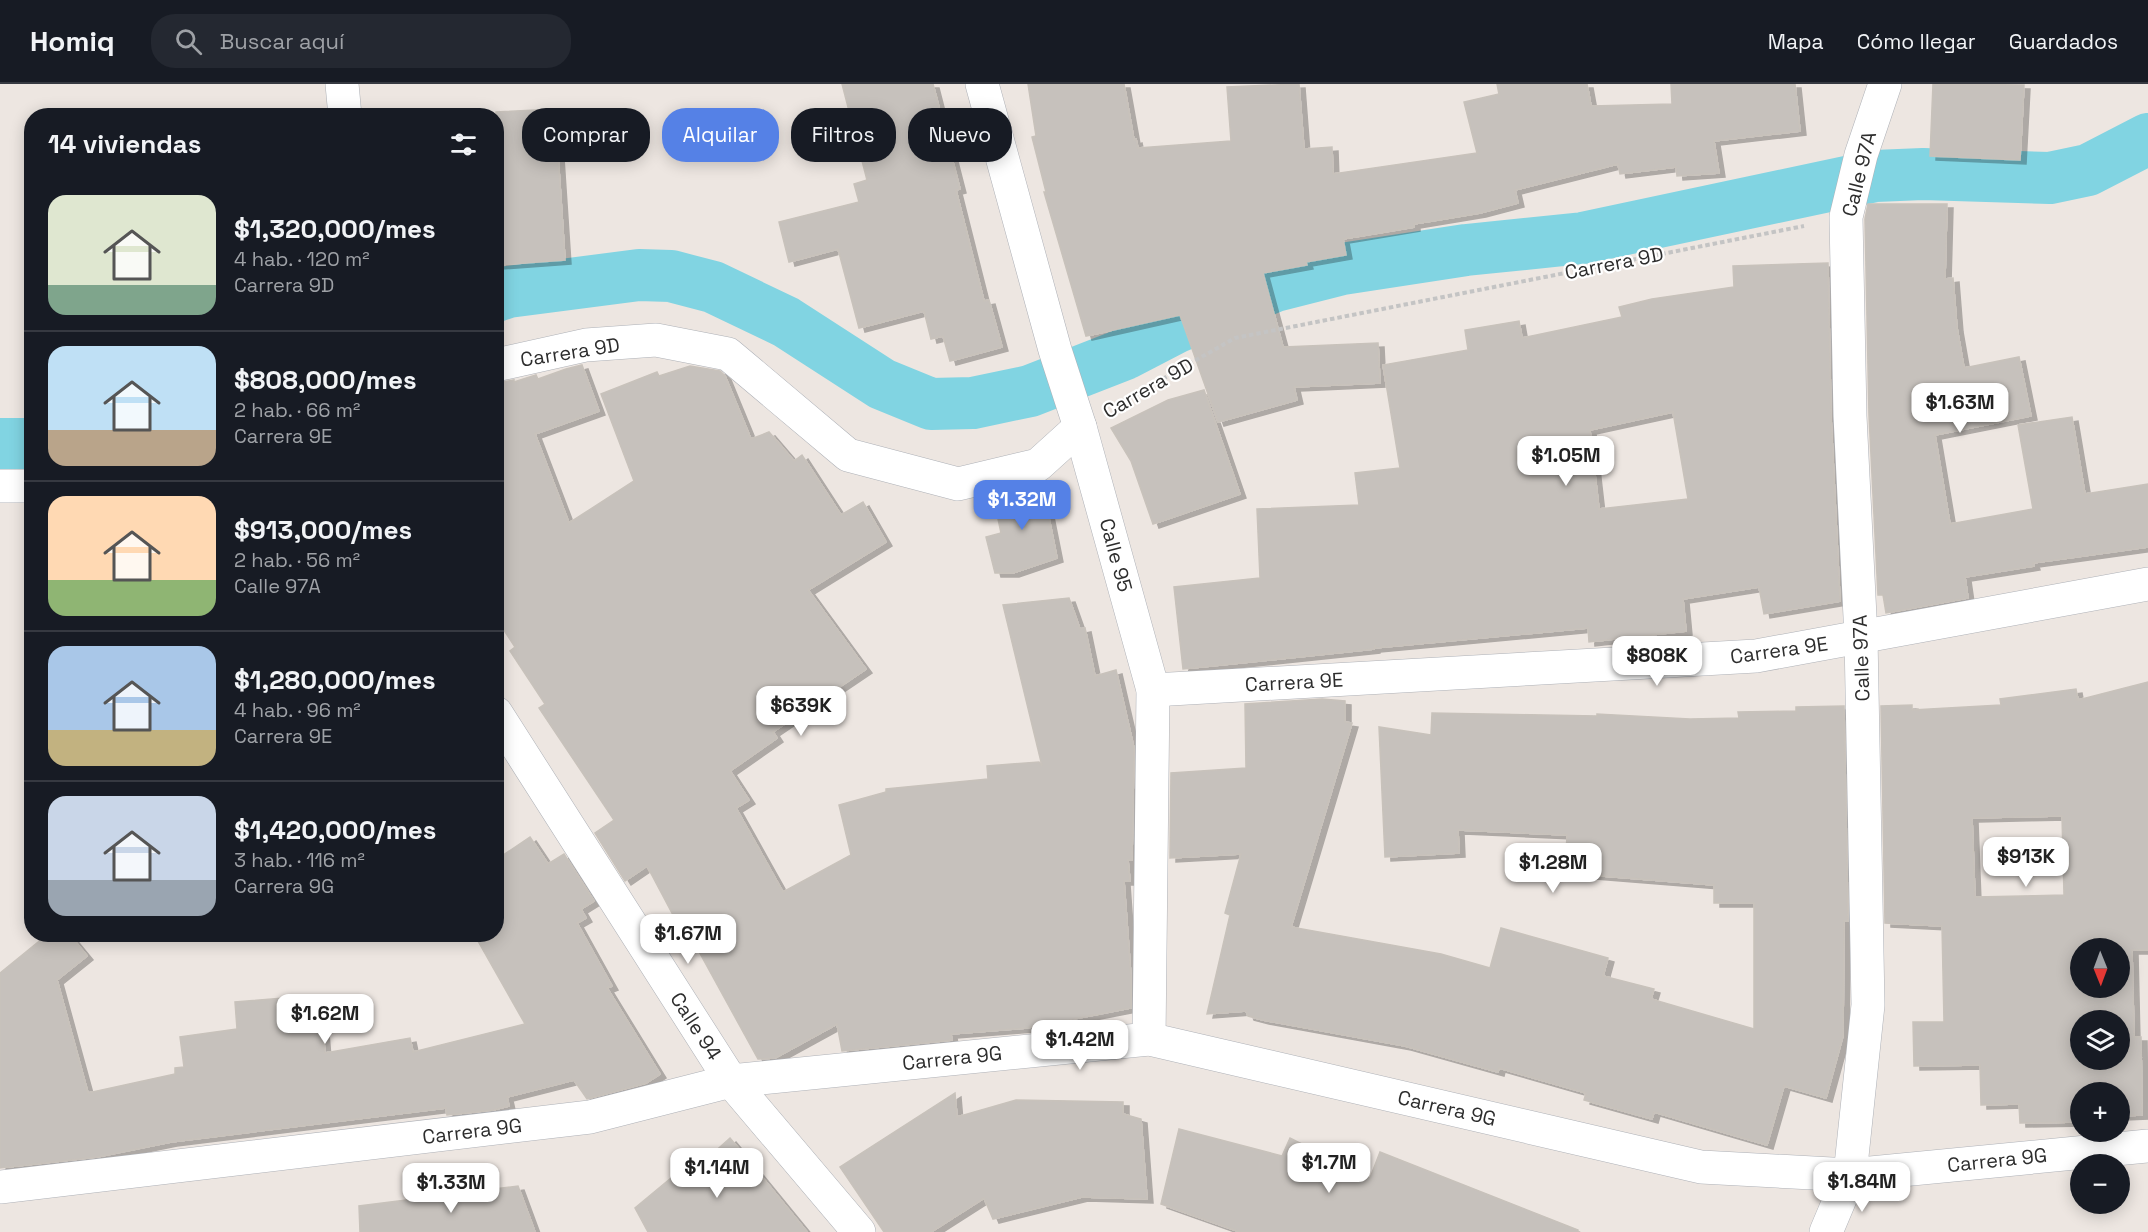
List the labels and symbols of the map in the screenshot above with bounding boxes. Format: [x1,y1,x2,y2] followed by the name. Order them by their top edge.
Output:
[1836,128,1882,219] street label: Calle 97A
[1562,241,1666,285] street label: Carrera 9D
[518,331,622,373] street label: Carrera 9D
[1098,352,1198,424] street label: Carrera 9D
[1911,383,2009,434] pin: $1.63M
[1517,436,1615,487] pin: $1.05M
[973,480,1071,531] pin: $1.32M
[1094,515,1138,595] street label: Calle 95
[1846,614,1876,702] street label: Calle 97A
[1729,630,1829,670] street label: Carrera 9E
[1615,636,1699,687] pin: $808K
[1244,666,1344,698] street label: Carrera 9E
[759,686,843,737] pin: $639K
[1984,837,2068,888] pin: $913K
[1504,843,1602,894] pin: $1.28M
[639,914,737,965] pin: $1.67M
[2070,938,2130,998] north arrow
[664,987,728,1065] street label: Calle 94
[276,994,374,1045] pin: $1.62M
[1031,1020,1129,1071] pin: $1.42M
[901,1040,1003,1076] street label: Carrera 9G
[1395,1084,1499,1132] street label: Carrera 9G
[421,1112,523,1150] street label: Carrera 9G
[1946,1142,2048,1178] street label: Carrera 9G
[1287,1143,1371,1194] pin: $1.7M
[668,1148,766,1199] pin: $1.14M
[1813,1162,1911,1213] pin: $1.84M
[402,1163,500,1214] pin: $1.33M

